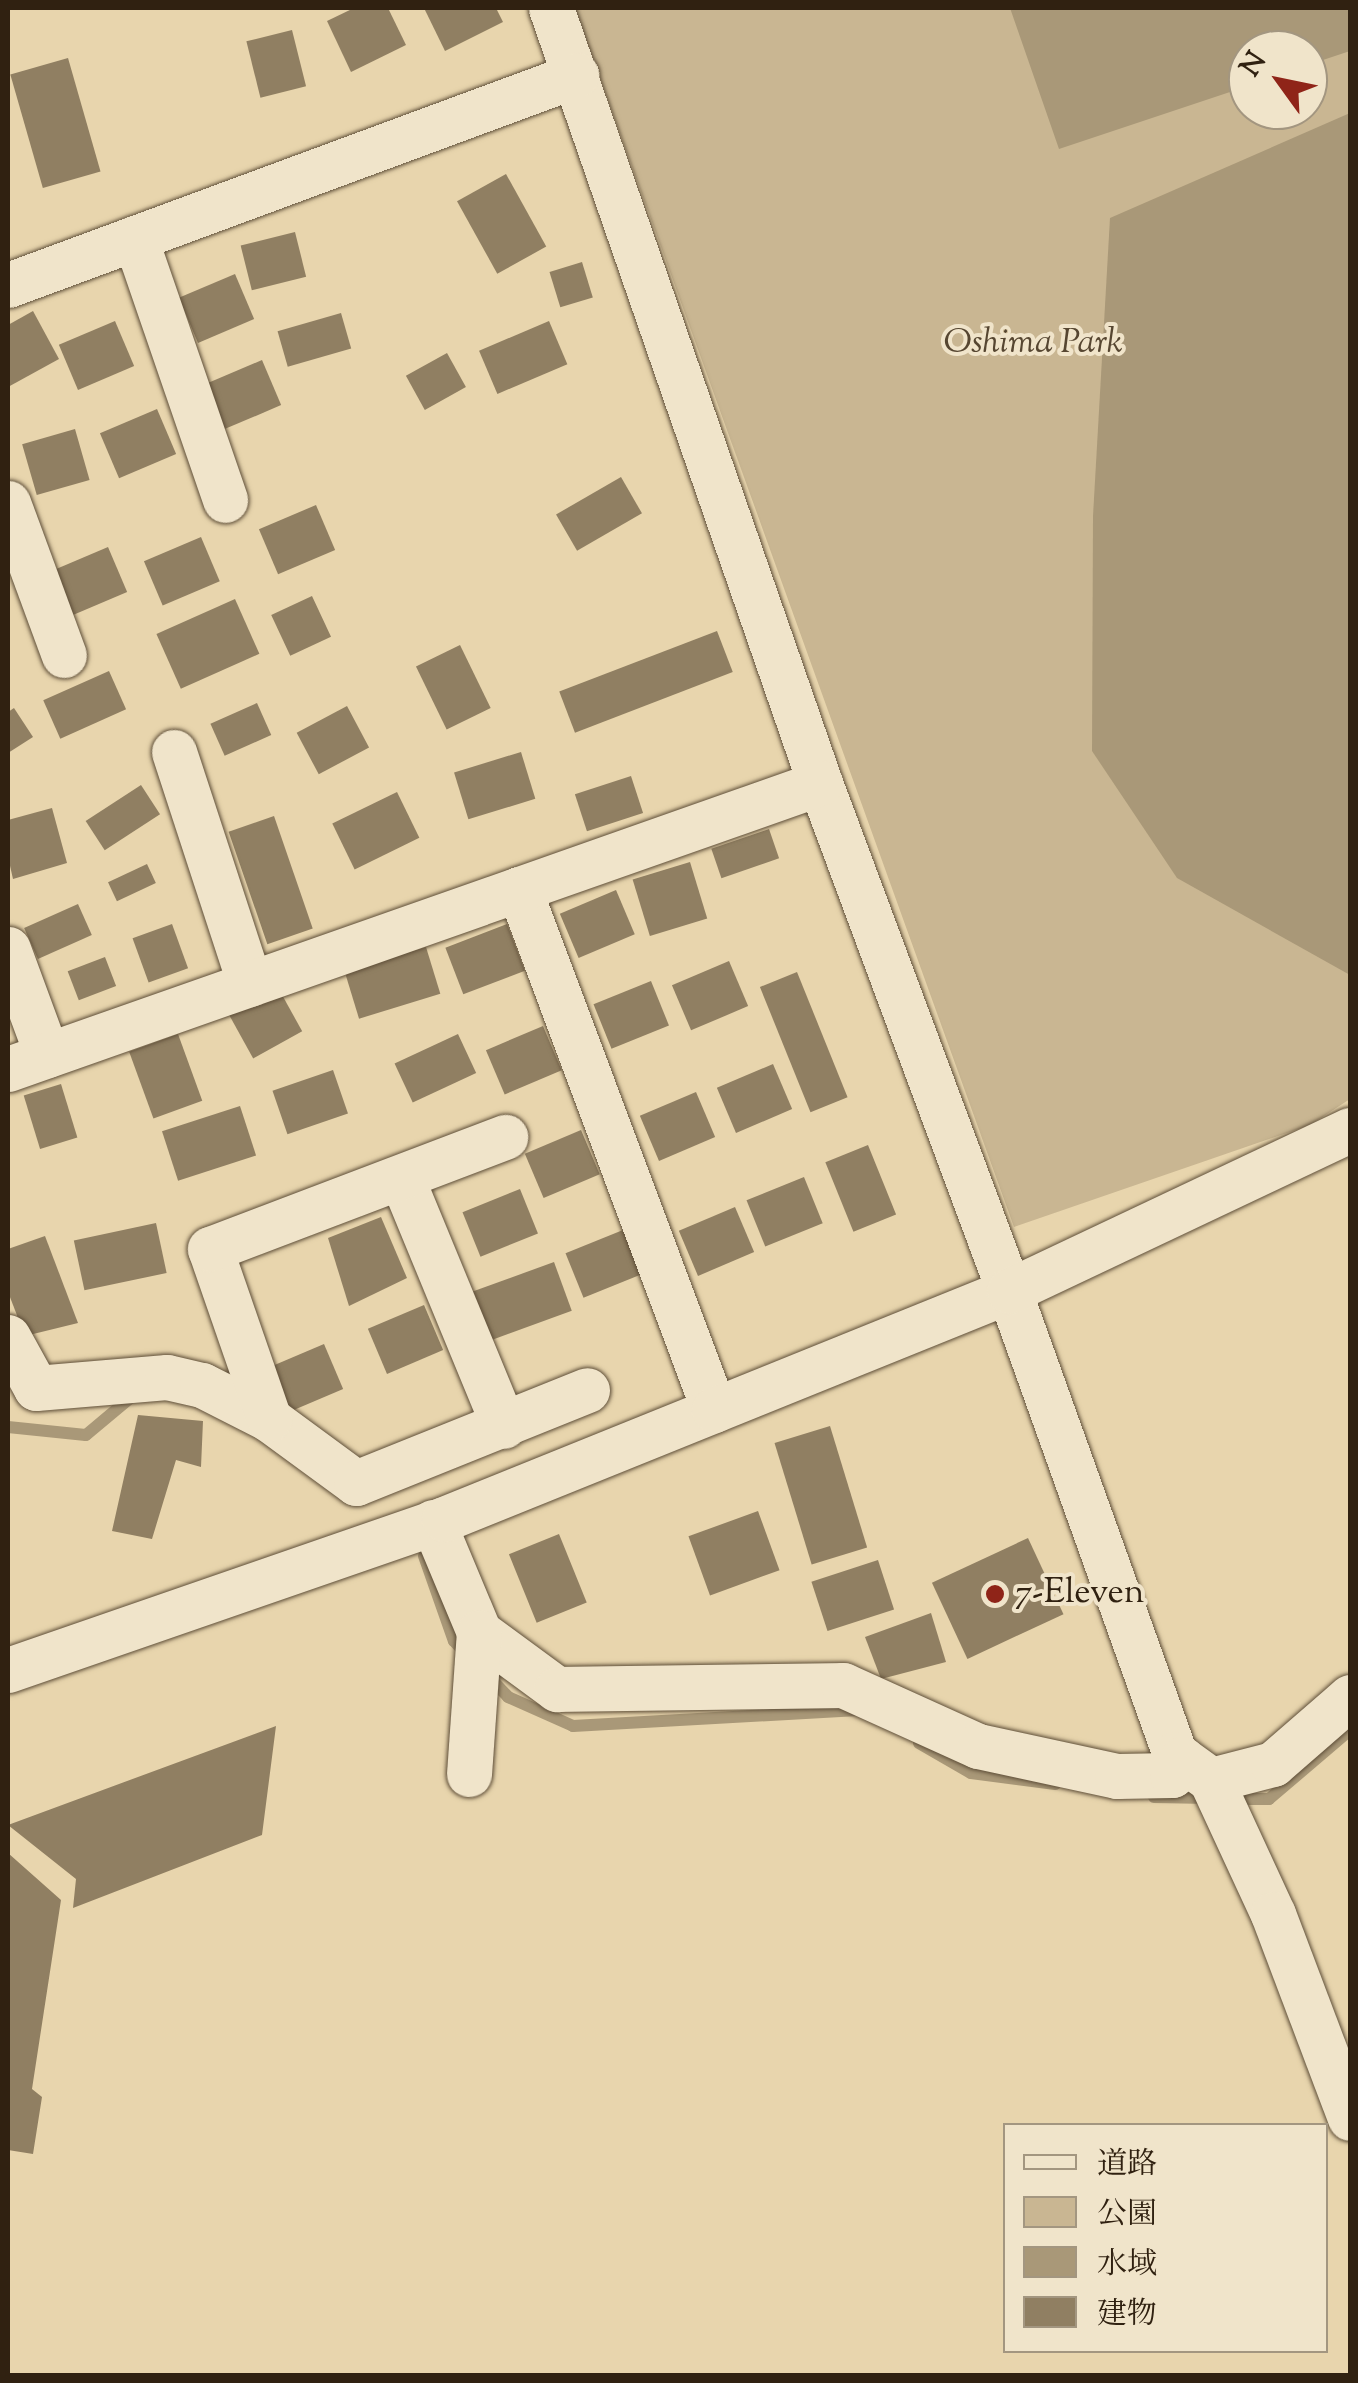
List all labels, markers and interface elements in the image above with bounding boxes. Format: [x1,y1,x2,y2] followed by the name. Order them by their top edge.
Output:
[1228,30,1328,130] north arrow
[1232,44,1277,85] text: N
[943,323,1123,365] park label: Oshima Park
[1015,1573,1144,1615] place label: 7-Eleven
[984,1583,1006,1605] marker: 7-Eleven
[1003,2123,1328,2353] legend
[1097,2144,1157,2187] text: 道路
[1097,2194,1157,2237] text: 公園
[1097,2244,1157,2287] text: 水域
[1097,2294,1157,2337] text: 建物

